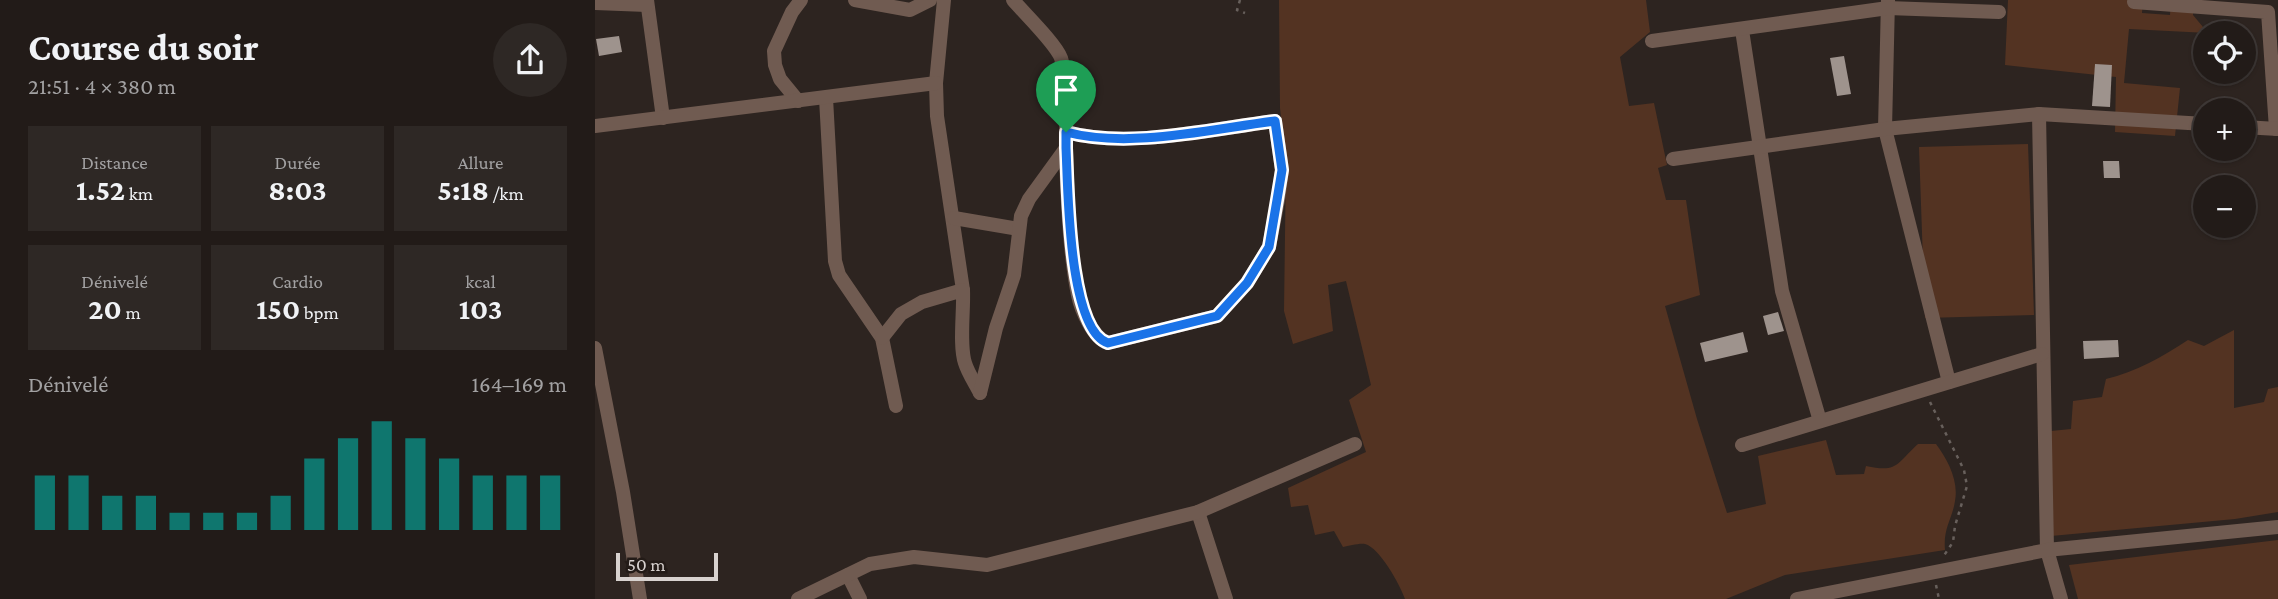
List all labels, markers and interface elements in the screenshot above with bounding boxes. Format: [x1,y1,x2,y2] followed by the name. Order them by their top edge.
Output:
[2193,21,2256,238] map controls
[2193,21,2256,84] button: locate
[493,23,567,97] button: share
[28,26,259,68] text: Course du soir
[1036,60,1096,132] pin
[1047,71,1085,109] icon: arrive
[28,73,176,99] text: 21:51 · 4 × 380 m
[2193,98,2256,161] button: +
[81,152,148,173] text: Distance
[275,152,320,173] text: Durée
[458,152,503,173] text: Allure
[76,173,125,206] text: 1.52
[268,173,327,206] text: 8:03
[437,173,489,206] text: 5:18
[2193,175,2256,238] button: −
[125,183,153,204] text: km
[489,183,524,204] text: /km
[81,271,148,292] text: Dénivelé
[272,271,323,292] text: Cardio
[465,271,496,292] text: kcal
[88,292,122,325] text: 20
[256,292,300,325] text: 150
[459,292,502,325] text: 103
[122,302,141,323] text: m
[300,302,339,323] text: bpm
[28,371,108,397] text: Dénivelé
[471,371,567,397] text: 164–169 m
[616,550,717,582] scale bar
[627,554,666,575] text: 50 m

